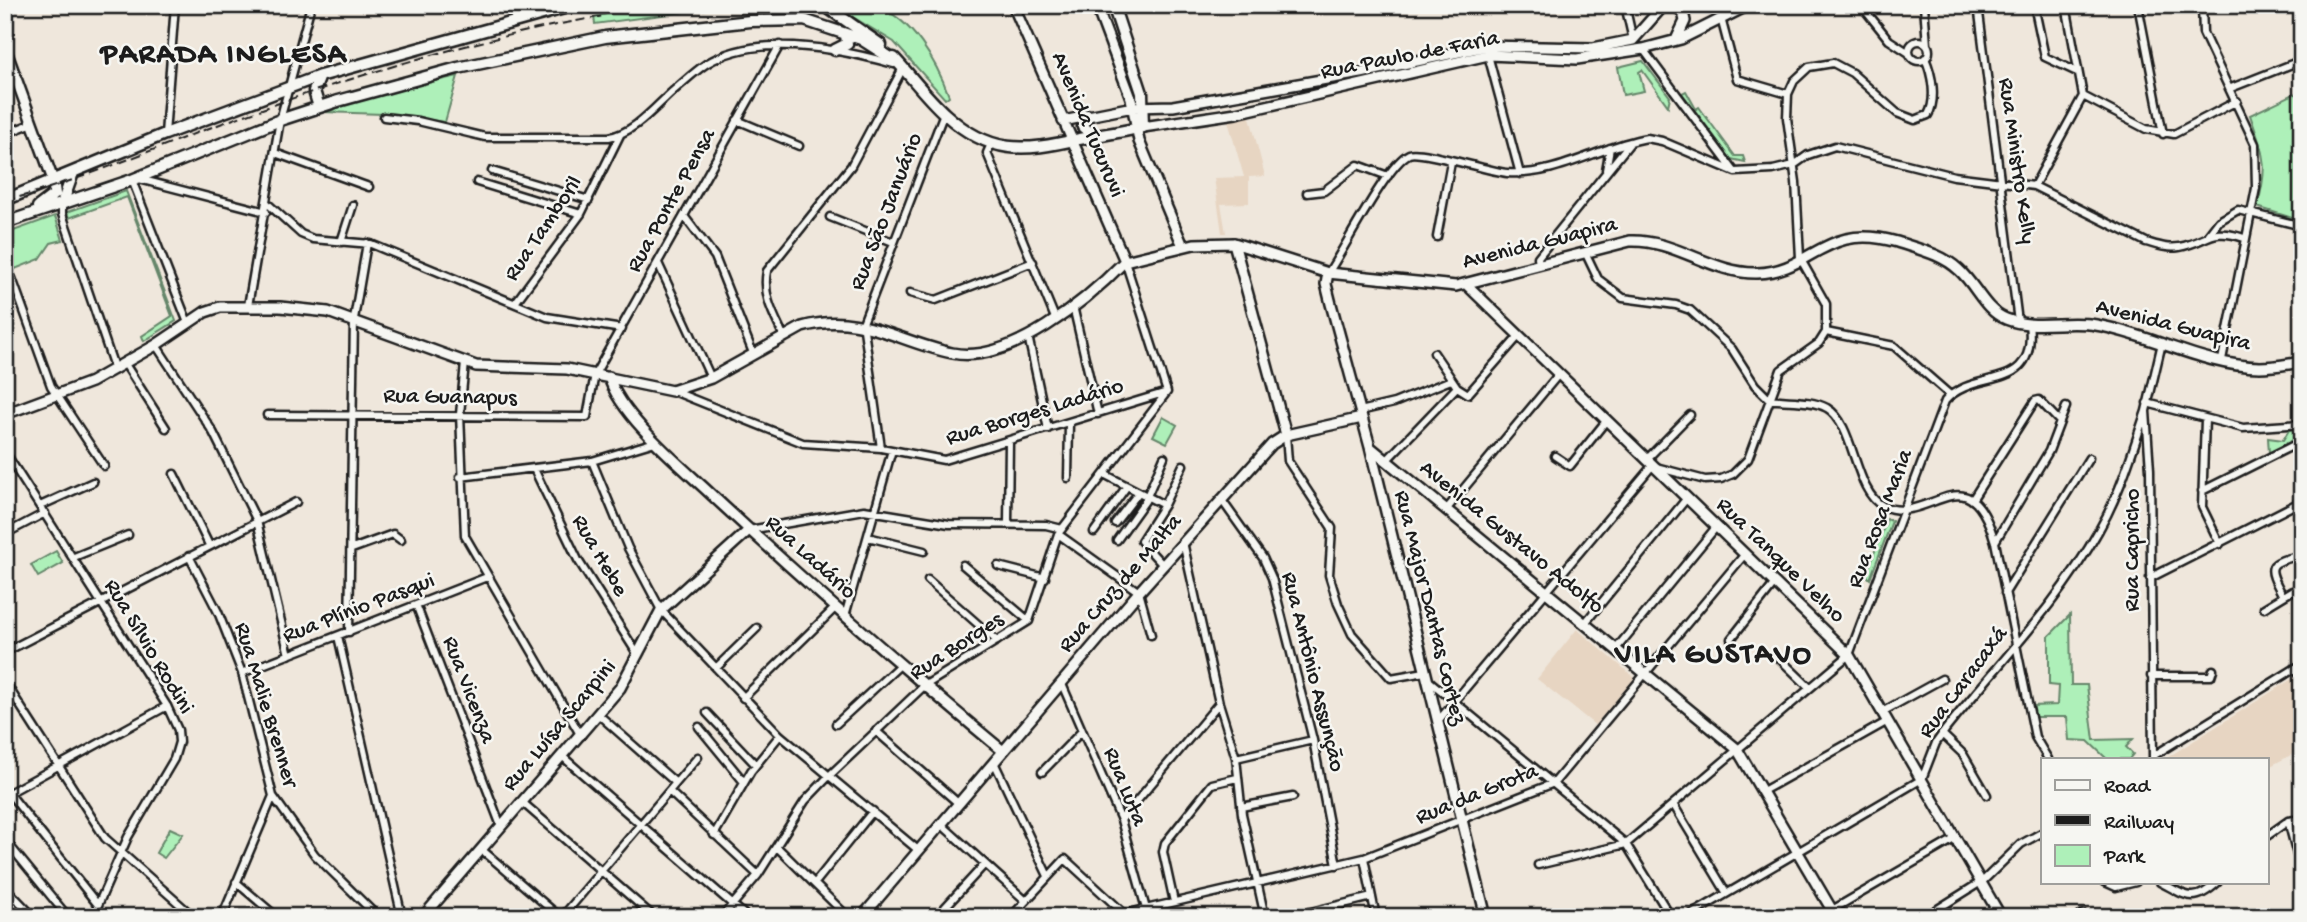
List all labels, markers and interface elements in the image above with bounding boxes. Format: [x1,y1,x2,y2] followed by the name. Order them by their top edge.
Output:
[1319,25,1503,87] street label: Rua Paulo de Faria
[98,39,348,74] district label: PARADA INGLESA
[1044,48,1130,202] street label: Avenida Tucuruvi
[1991,76,2041,246] street label: Rua Ministro Kelly
[621,123,723,278] street label: Rua Ponte Pensa
[845,129,929,295] street label: Rua São Januário
[499,171,589,287] street label: Rua Tamboril
[1460,211,1621,276] street label: Avenida Guapira
[2093,294,2254,359] street label: Avenida Guapira
[943,373,1127,453] street label: Rua Borges Ladário
[383,383,517,413] street label: Rua Guanapus
[1842,445,1920,592] street label: Rua Rosa Maria
[1413,455,1609,621] street label: Avenida Gustavo Adolfo
[1387,488,1471,729] street label: Rua Major Dantas Cortez
[2120,489,2147,611] street label: Rua Capricho
[1710,492,1850,630] street label: Rua Tanque Velho
[1053,508,1189,659] street label: Rua Cruz de Malta
[565,510,634,603] street label: Rua Hebe
[759,510,861,606] street label: Rua Ladário
[279,568,439,650] street label: Rua Plínio Pasqui
[1274,569,1350,775] street label: Rua Antônio Assunção
[97,575,199,719] street label: Rua Sílvio Rodini
[905,606,1009,687] street label: Rua Borges
[227,619,303,792] street label: Rua Malie Brenner
[1913,621,2015,744] street label: Rua Caracaxá
[435,633,501,748] street label: Rua Vicenza
[1613,639,1813,674] district label: VILA GUSTAVO
[497,655,623,797] street label: Rua Luísa Scarpini
[1096,744,1152,831] street label: Rua Luta
[1412,758,1543,832] street label: Rua da Grota
[2041,758,2268,884] legend
[2104,776,2152,801] text: Road
[2104,812,2174,837] text: Railway
[2103,846,2147,871] text: Park

